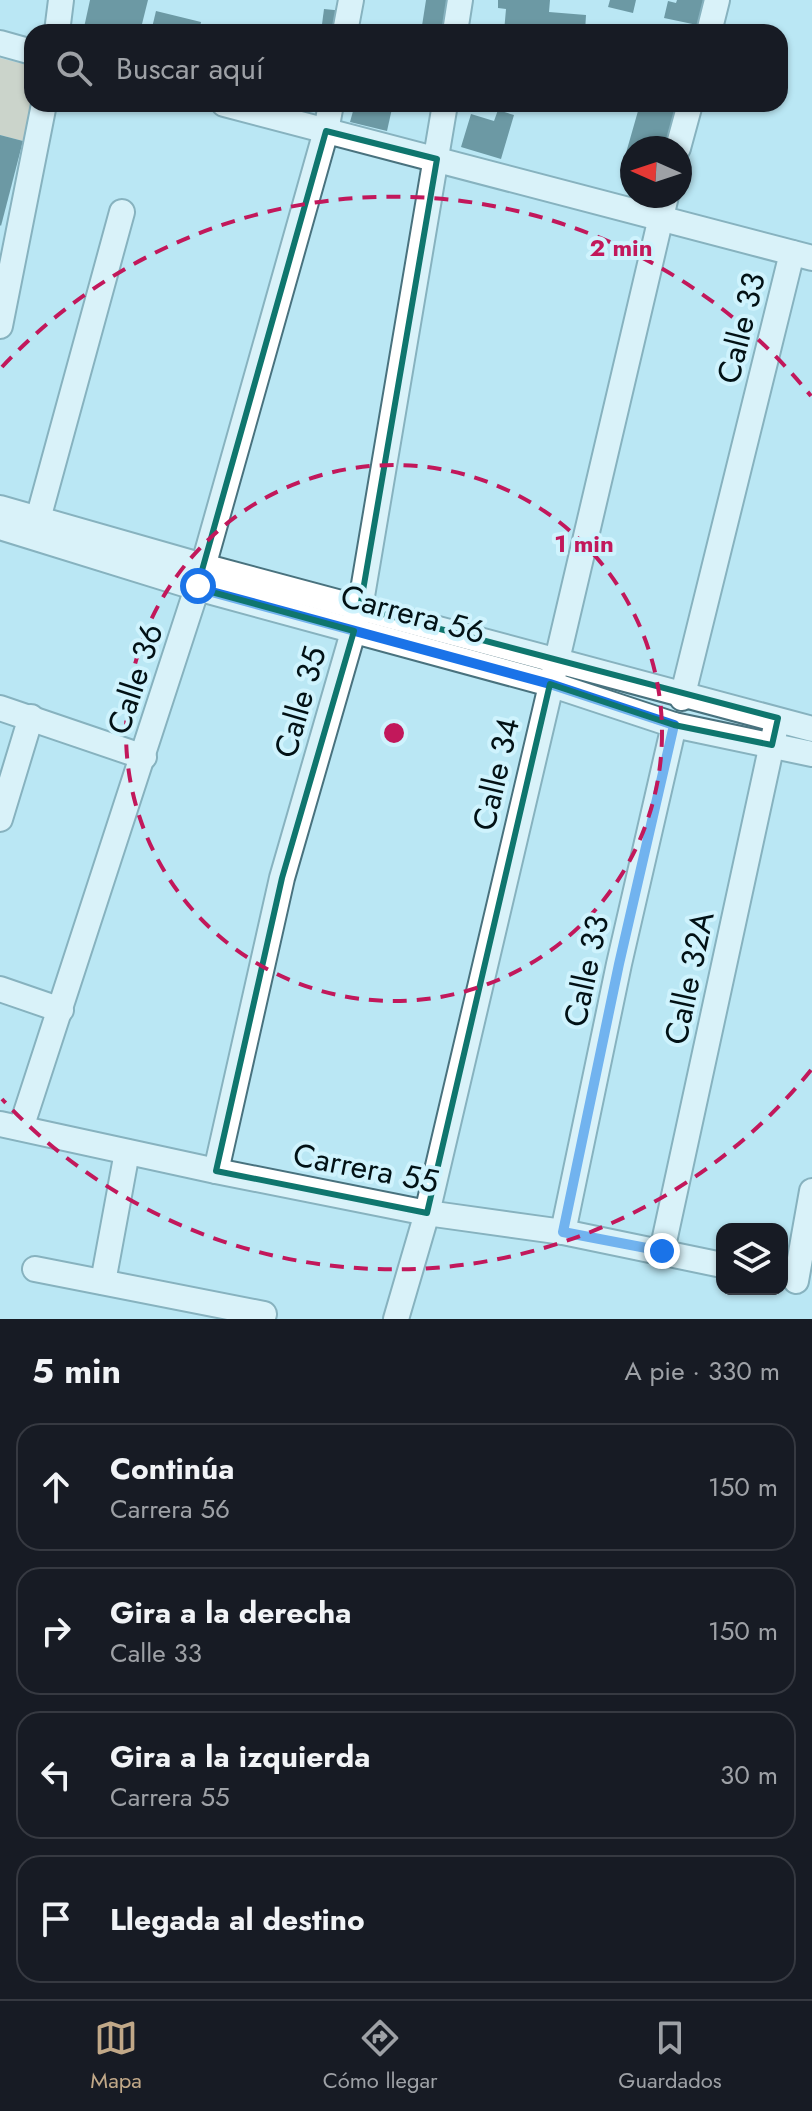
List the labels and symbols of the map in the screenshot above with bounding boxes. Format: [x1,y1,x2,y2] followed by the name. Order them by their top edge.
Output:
[620,136,692,208] north arrow
[589,230,653,265] text: 2 min
[705,268,777,388] street label: Calle 33
[554,526,614,561] text: 1 min
[180,568,216,604] route start
[336,573,490,655] street label: Carrera 56
[96,618,174,740] street label: Calle 36
[262,641,338,763] street label: Calle 35
[461,713,531,835] street label: Calle 34
[380,719,408,747] centre of rings
[652,907,726,1049] street label: Calle 32A
[552,911,620,1031] street label: Calle 33
[289,1131,443,1205] street label: Carrera 55
[644,1233,680,1269] route end

